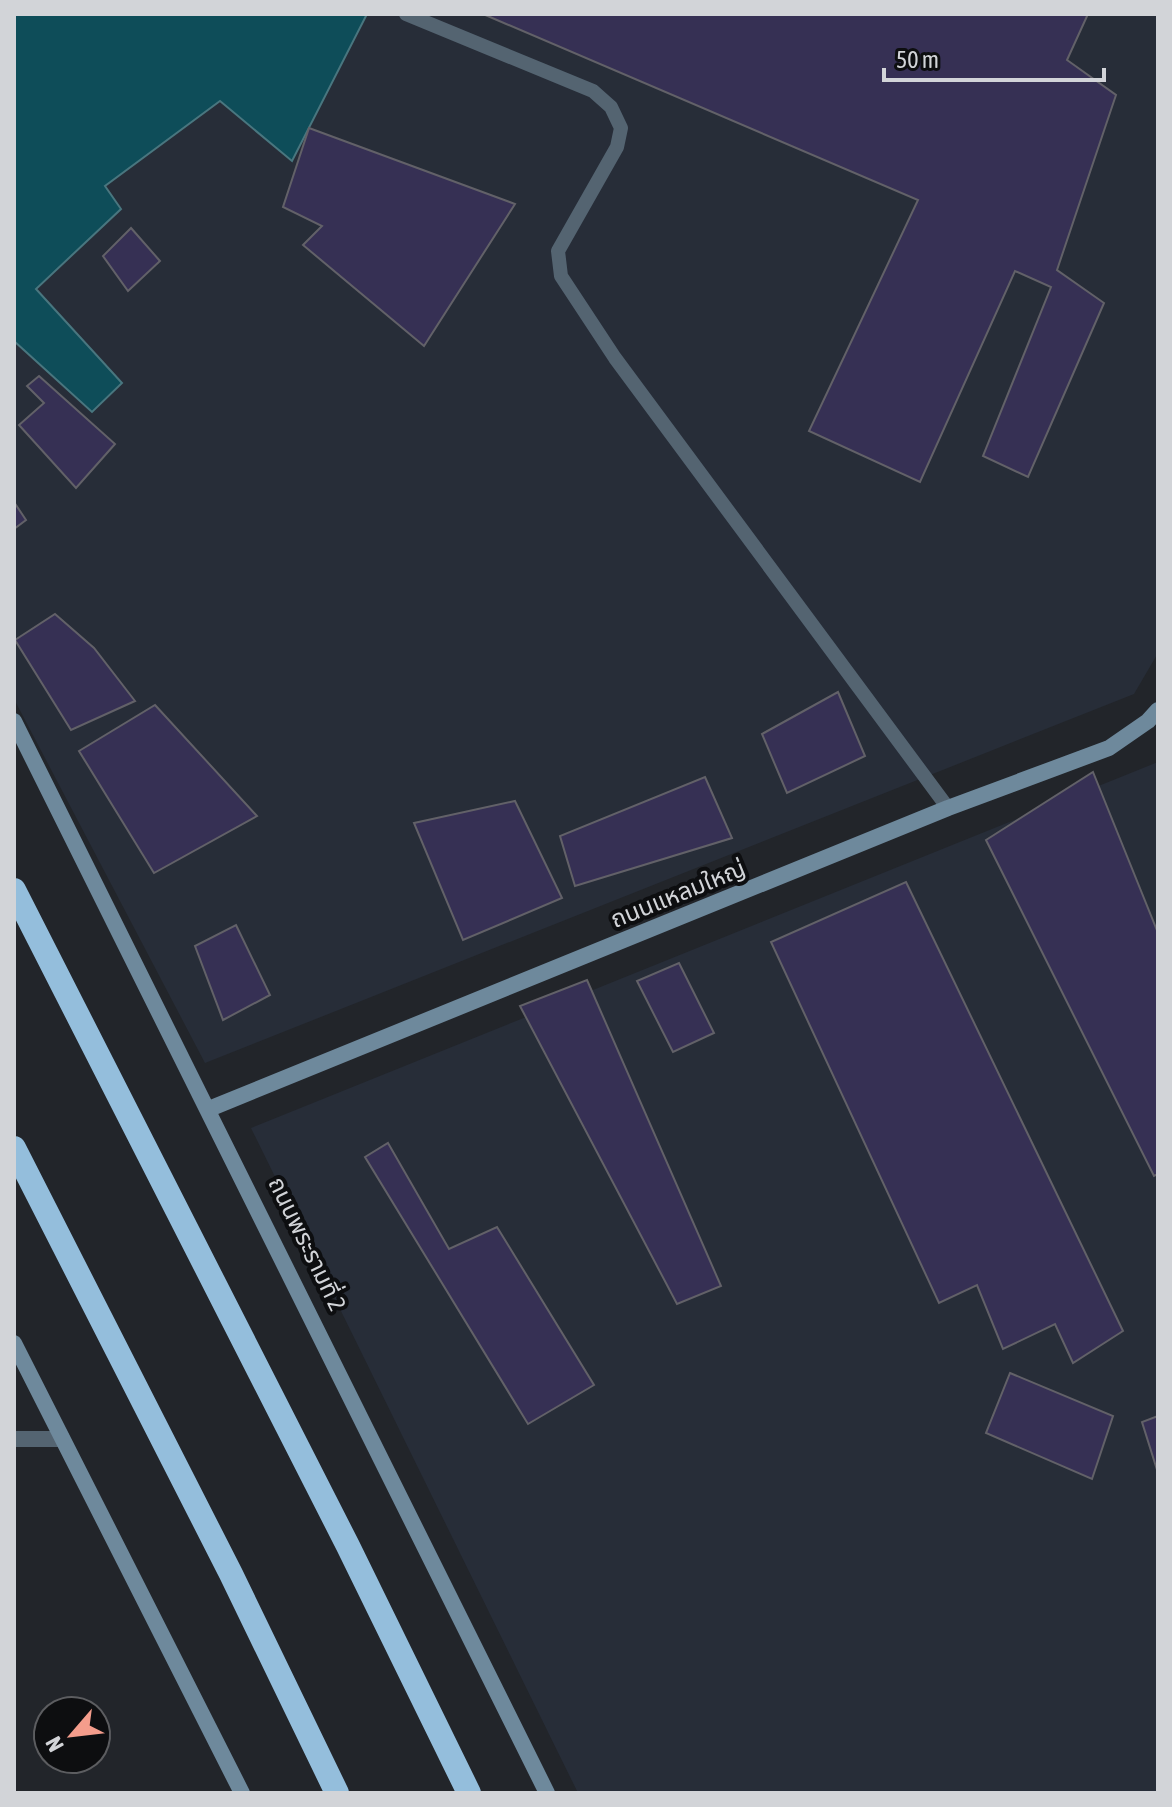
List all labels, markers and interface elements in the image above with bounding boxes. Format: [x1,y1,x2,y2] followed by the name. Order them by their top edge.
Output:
[884,32,1104,82] scale bar
[896,46,939,73] text: 50 m
[607,854,749,933] street label: ถนนแหลมใหญ่
[263,1171,354,1315] street label: ถนนพระรามที่ 2
[32,1695,112,1775] north arrow
[40,1733,69,1756] text: N

